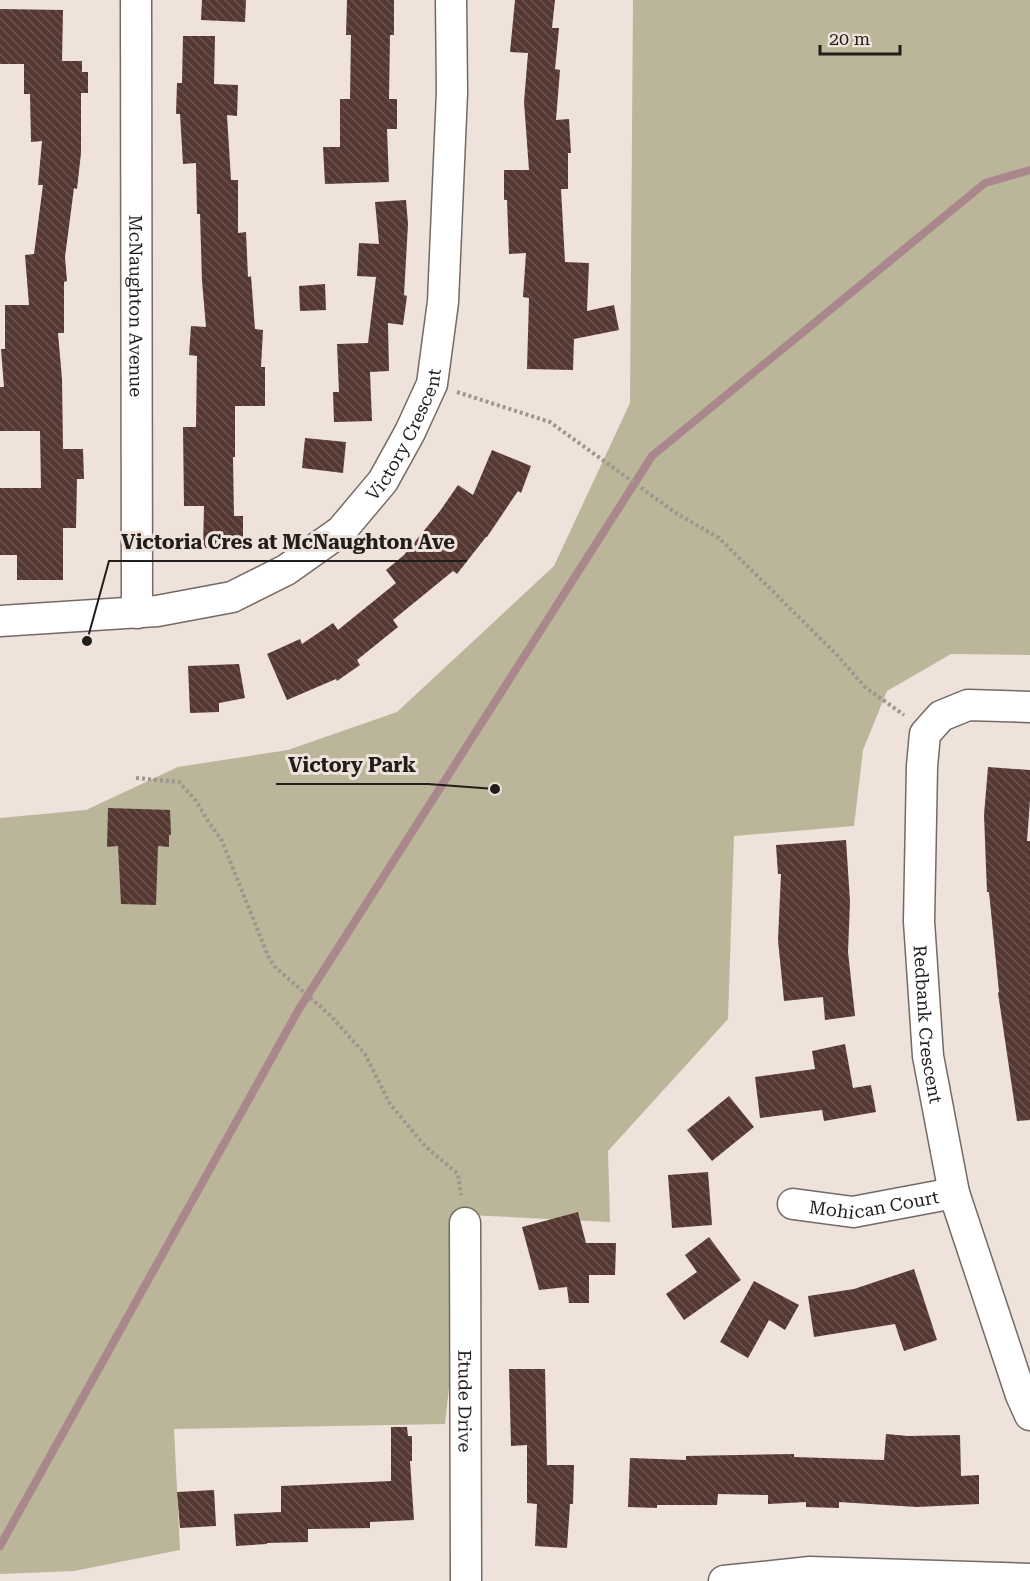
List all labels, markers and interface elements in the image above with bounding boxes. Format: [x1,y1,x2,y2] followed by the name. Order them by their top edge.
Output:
[820,18,900,56] scale bar
[829,28,870,49] text: 20 m
[126,215,147,397] street label: McNaughton Avenue
[361,367,445,504] street label: Victory Crescent
[109,523,467,561] callout: Victoria Cres at McNaughton Ave
[121,530,455,554] text: Victoria Cres at McNaughton Ave
[276,746,428,784] callout: Victory Park
[288,753,416,777] text: Victory Park
[910,944,947,1105] street label: Redbank Crescent
[808,1186,941,1223] street label: Mohican Court
[455,1350,476,1452] street label: Etude Drive

